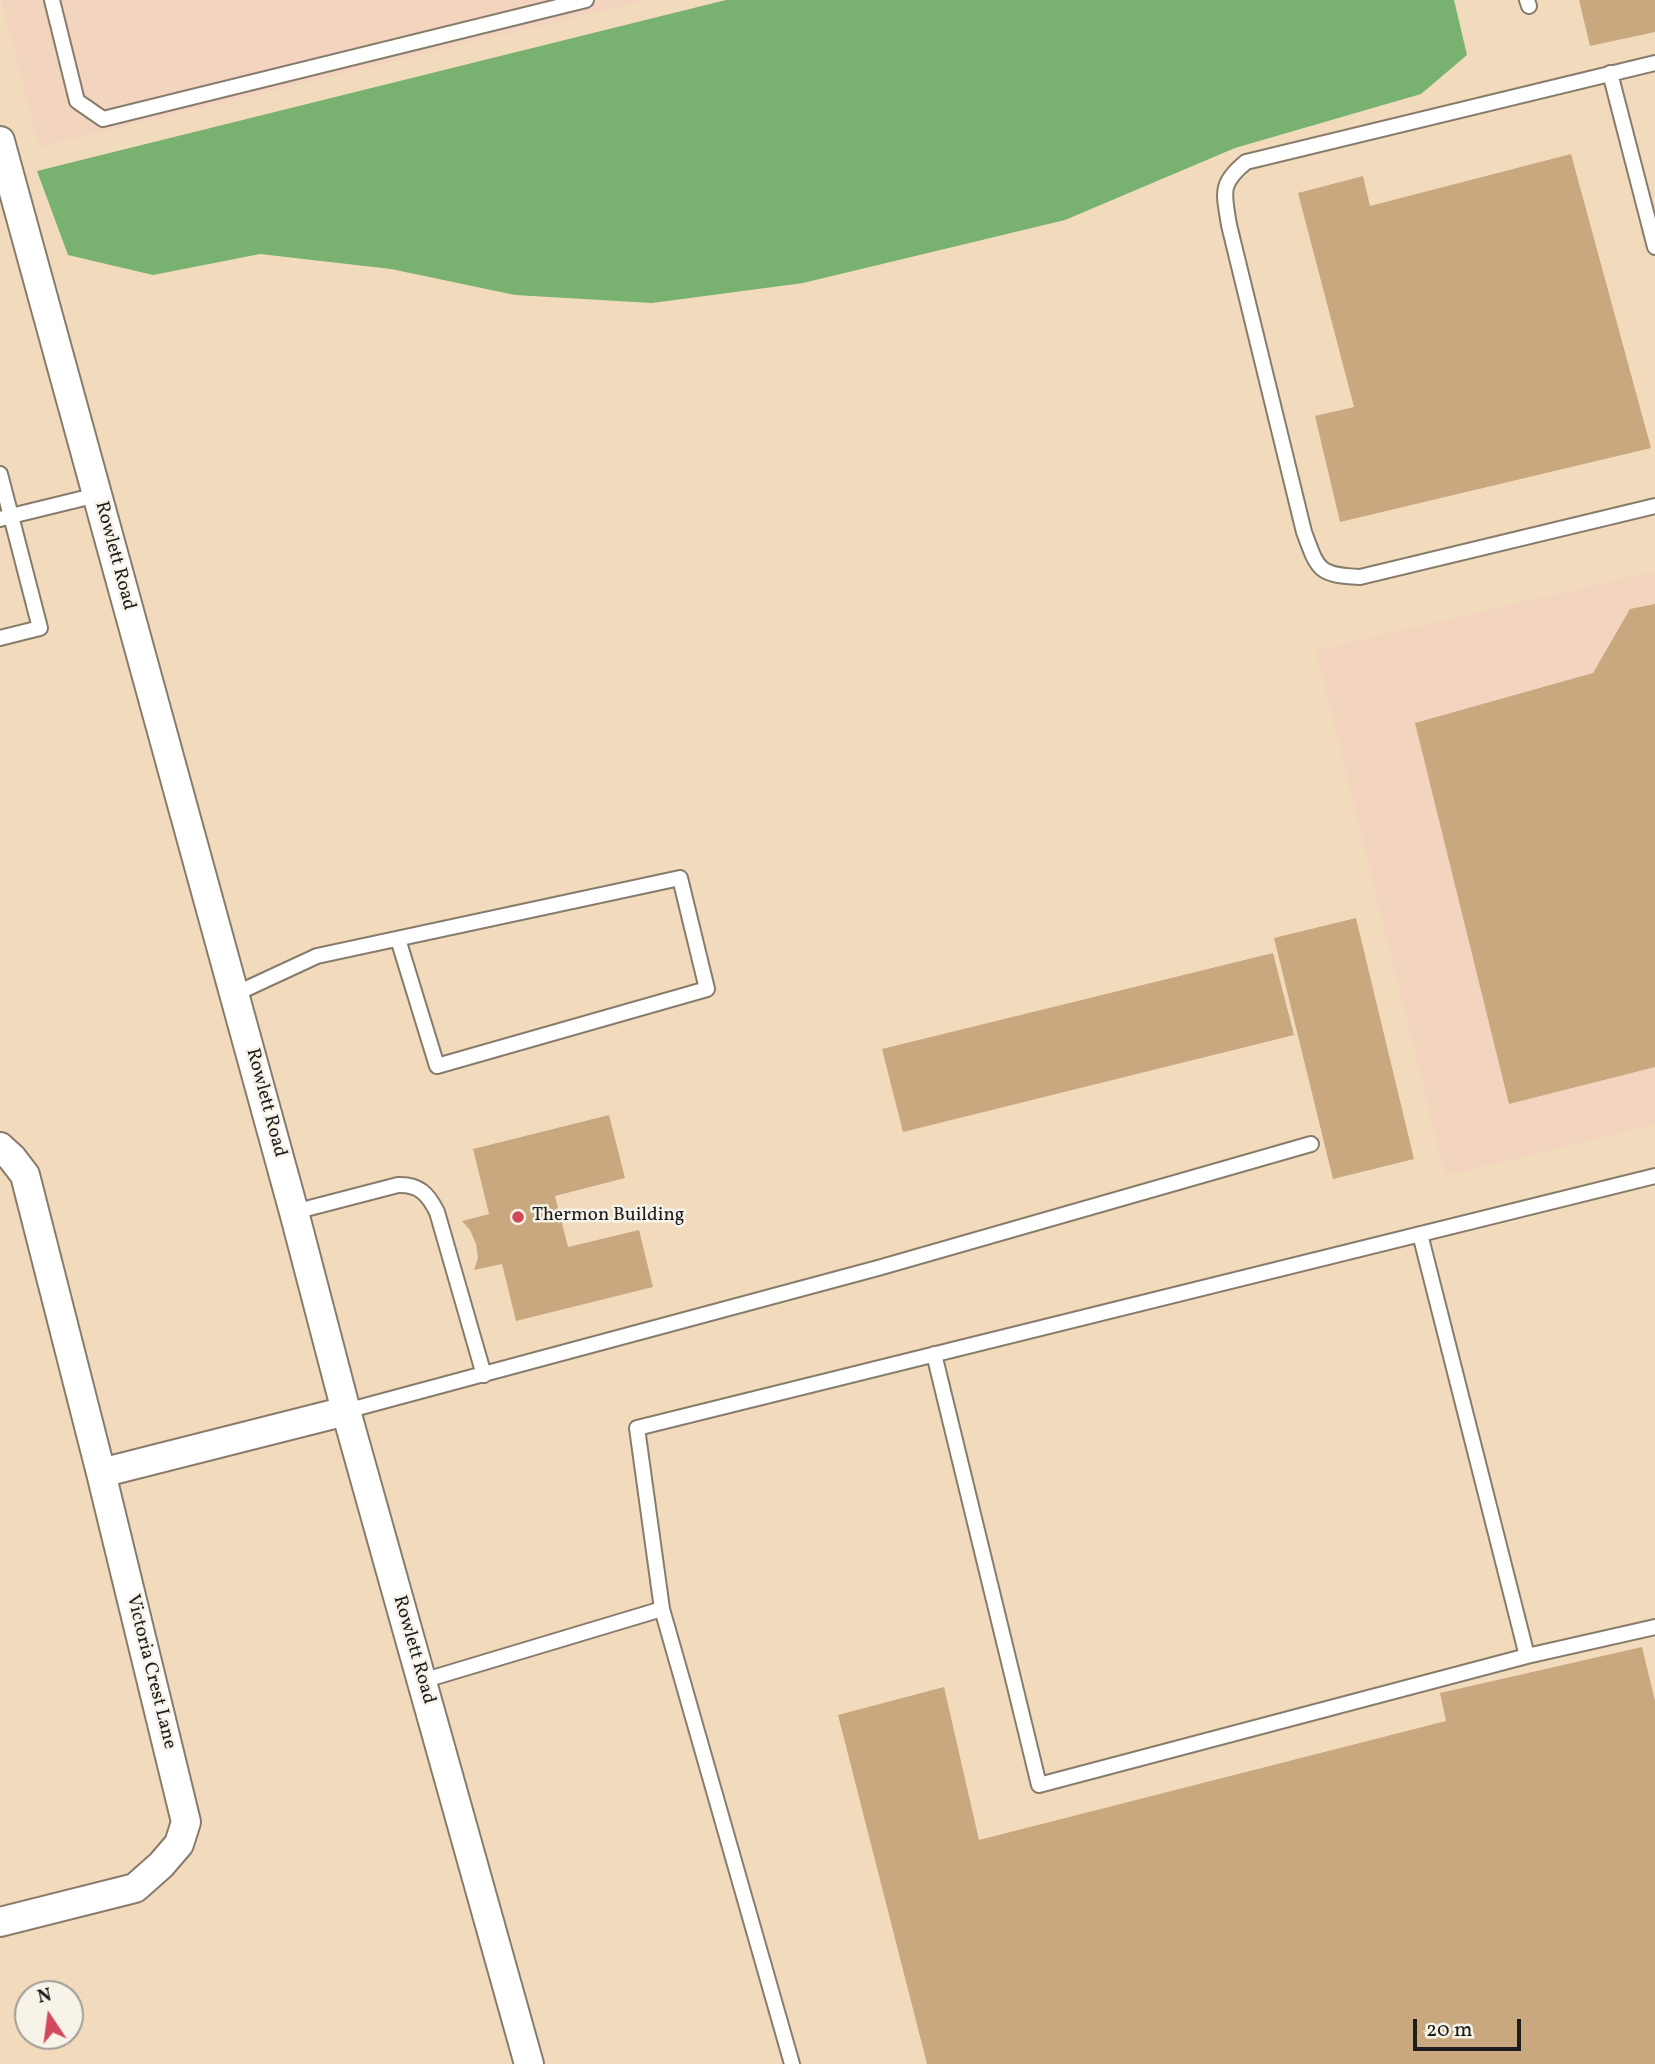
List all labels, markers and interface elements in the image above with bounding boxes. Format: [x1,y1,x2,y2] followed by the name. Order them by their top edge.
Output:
[89,499,139,613] street label: Rowlett Road
[240,1046,290,1160] street label: Rowlett Road
[532,1206,685,1228] place label: Thermon Building
[510,1209,526,1225] marker: Thermon Building
[120,1592,180,1752] street label: Victoria Crest Lane
[387,1593,439,1707] street label: Rowlett Road
[14,1980,84,2050] north arrow
[35,1982,54,2011] text: N
[1417,2004,1526,2048] scale bar
[1426,2016,1472,2045] text: 20 m

